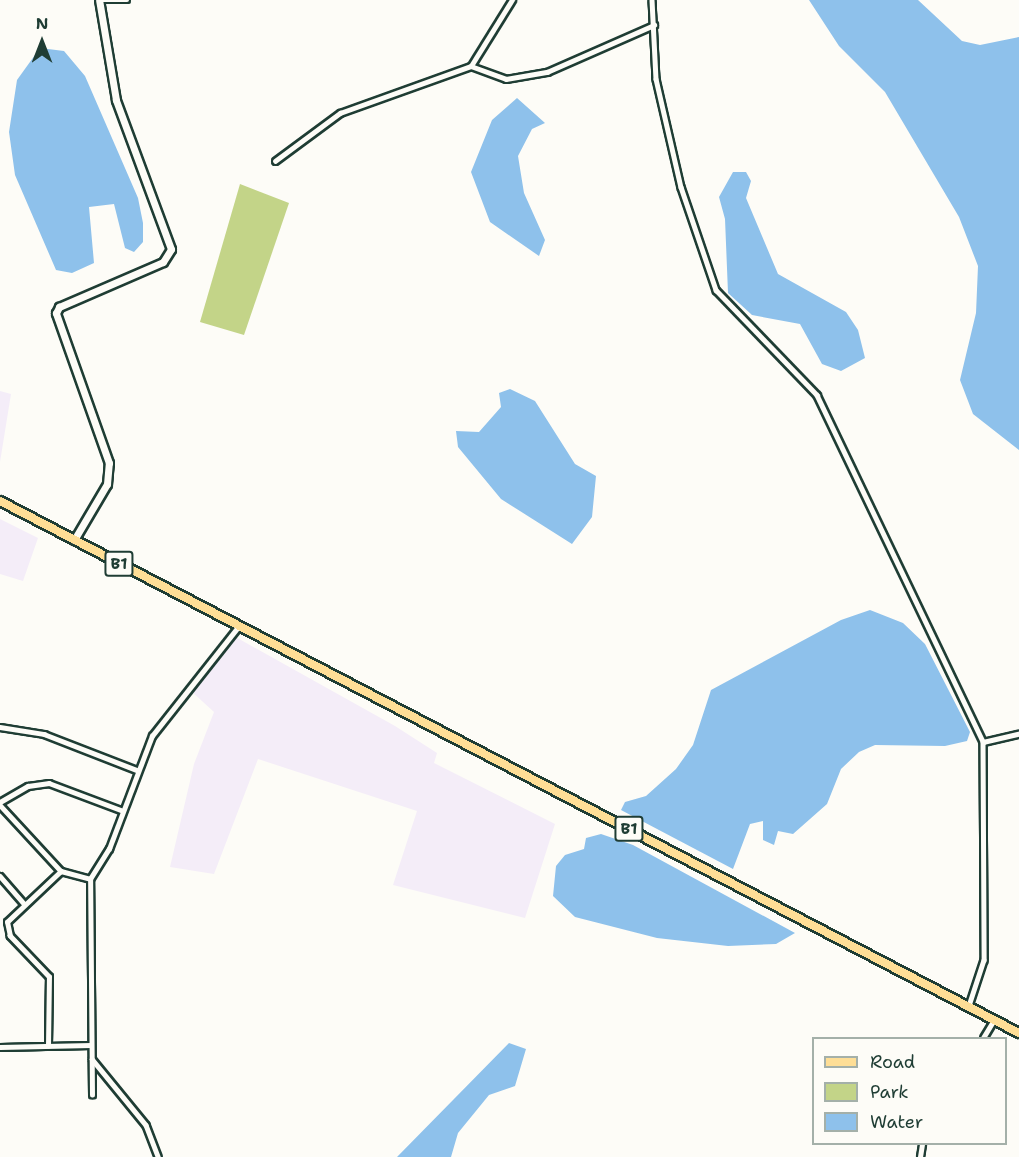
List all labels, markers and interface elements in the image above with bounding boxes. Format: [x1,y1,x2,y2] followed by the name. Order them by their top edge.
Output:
[12,12,72,72] north arrow
[36,13,48,34] text: N
[104,551,134,577] road number: B1
[614,816,644,842] road number: B1
[812,1037,1007,1145] legend
[870,1050,915,1074] text: Road
[870,1080,909,1104] text: Park
[870,1110,923,1134] text: Water

